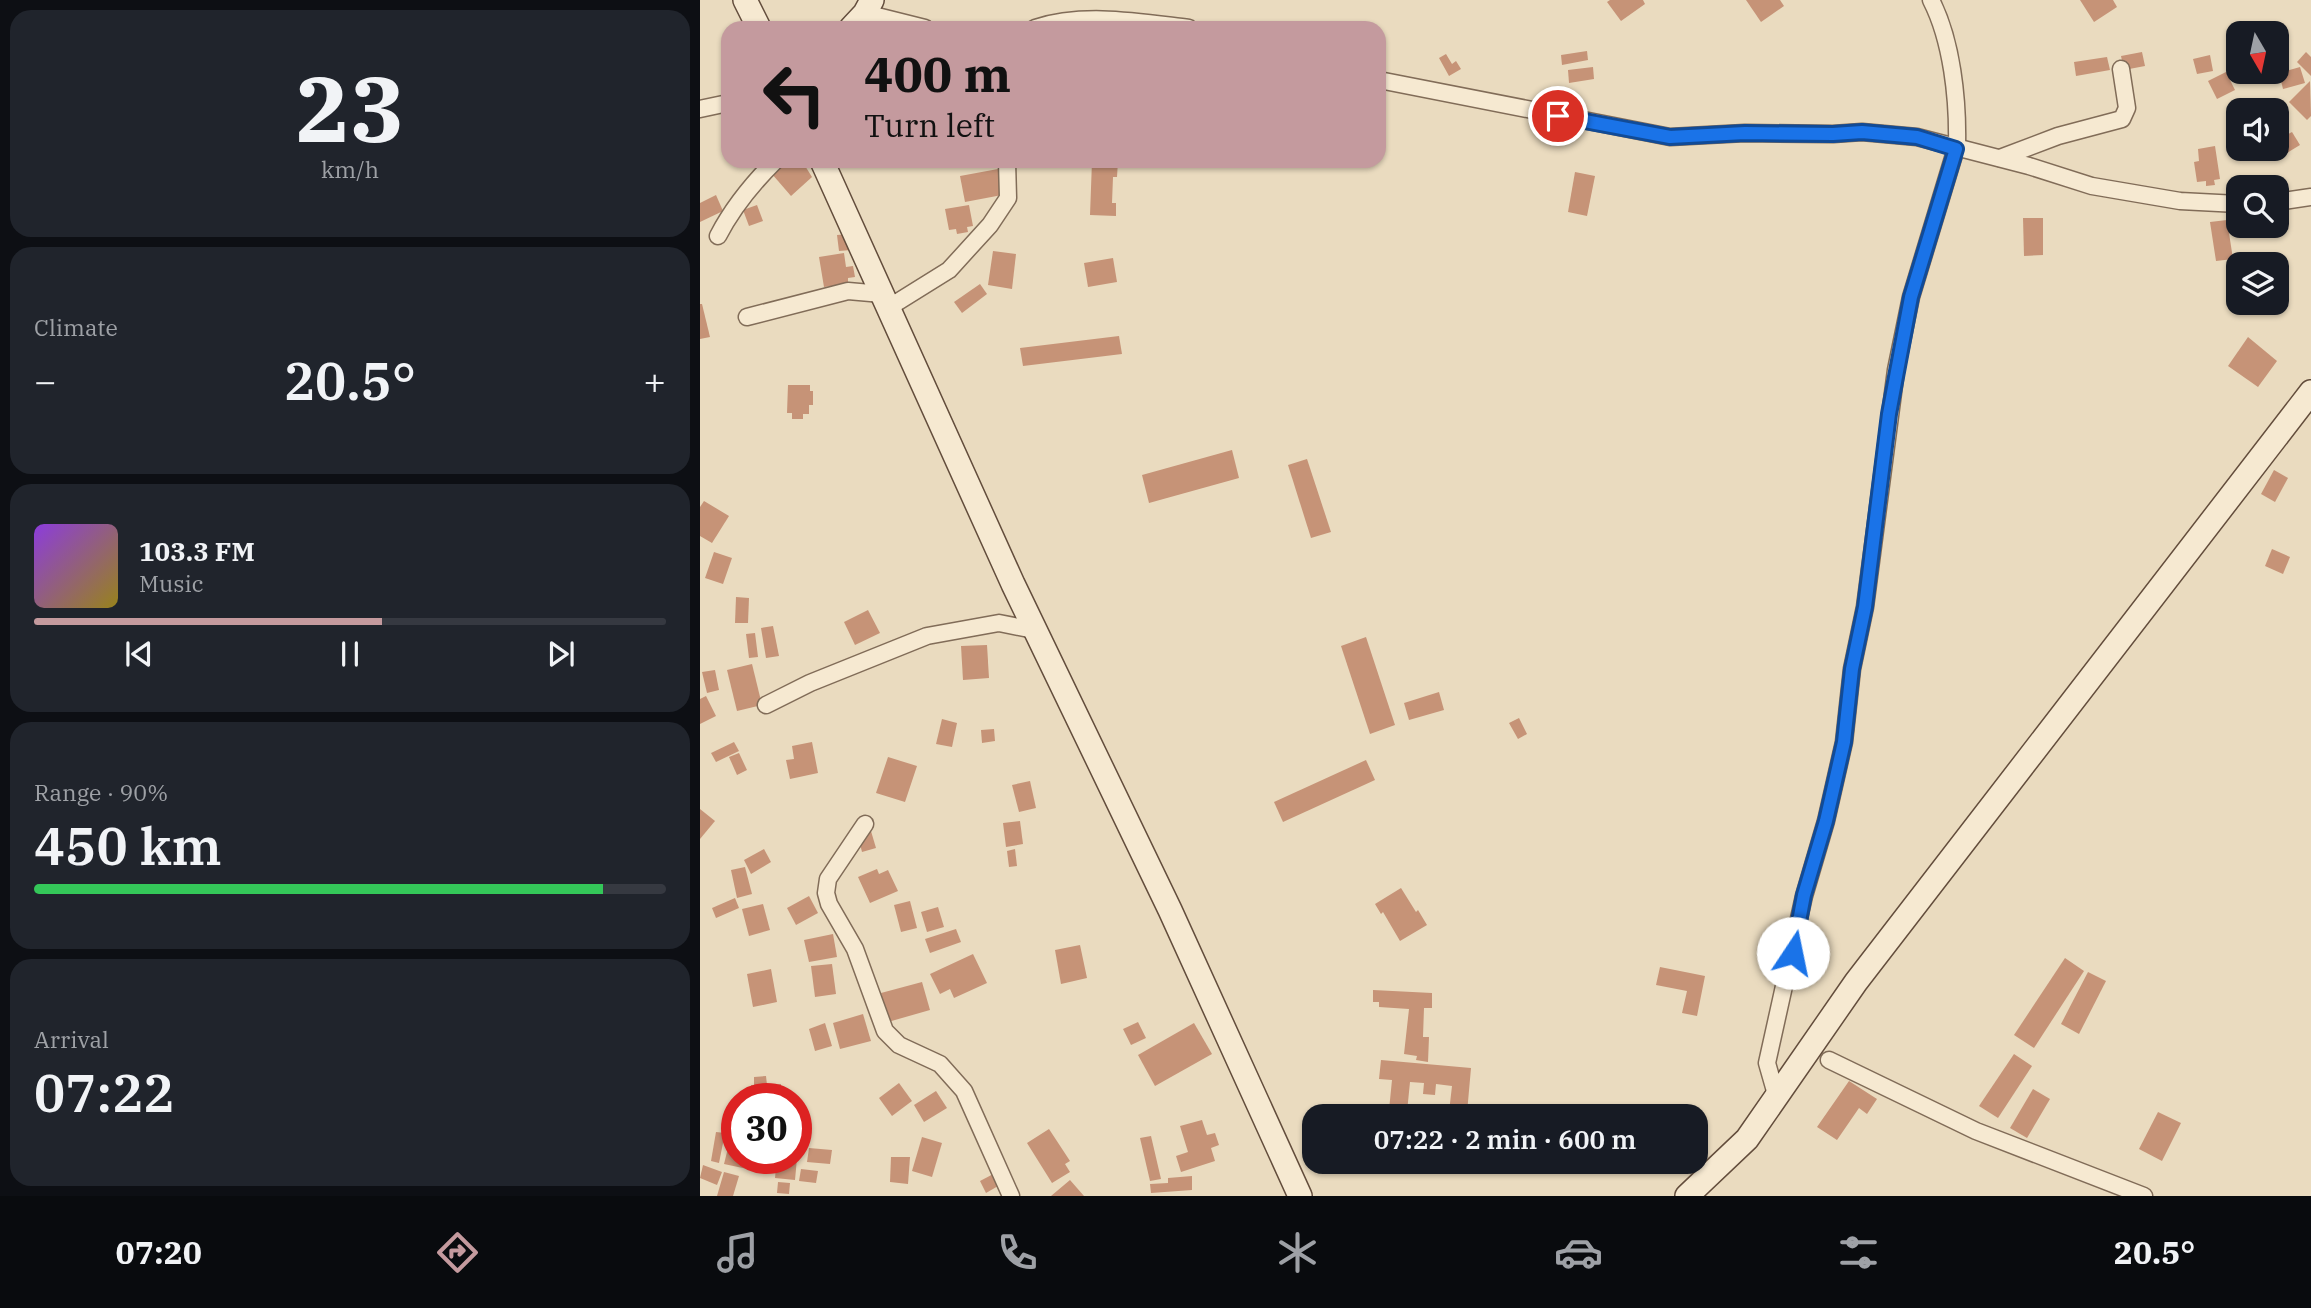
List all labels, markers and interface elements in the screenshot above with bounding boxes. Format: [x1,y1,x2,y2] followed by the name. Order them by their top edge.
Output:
[2226,21,2289,84] north arrow
[2226,21,2289,315] map controls
[864,42,1011,105] text: 400 m
[295,49,405,167] text: 23
[749,49,840,140] icon: left
[1528,86,1588,146] pin
[1539,97,1577,135] icon: arrive
[2226,98,2289,161] button: sound
[864,104,995,146] text: Turn left
[321,154,379,184] text: km/h
[2226,175,2289,238] button: search
[2226,252,2289,315] button: layers
[34,312,118,342] text: Climate
[284,347,416,414] text: 20.5°
[34,356,57,405] text: −
[643,356,666,405] text: +
[139,534,255,568] text: 103.3 FM
[139,568,204,598] text: Music
[120,635,158,673] icon: previous
[331,635,369,673] icon: pause
[542,635,580,673] icon: next
[34,777,168,807] text: Range · 90%
[34,812,222,879] text: 450 km
[1756,916,1830,990] position arrow
[34,1024,109,1054] text: Arrival
[34,1059,174,1126] text: 07:22
[721,1083,812,1174] speed limit sign: 30
[1374,1122,1636,1156] text: 07:22 · 2 min · 600 m
[433,1228,482,1277] icon: directions
[713,1228,762,1277] icon: music
[993,1228,1042,1277] icon: phone
[1273,1228,1322,1277] icon: climate
[1554,1228,1603,1277] icon: car
[1834,1228,1883,1277] icon: filters
[116,1231,202,1273] text: 07:20
[2114,1231,2195,1273] text: 20.5°

